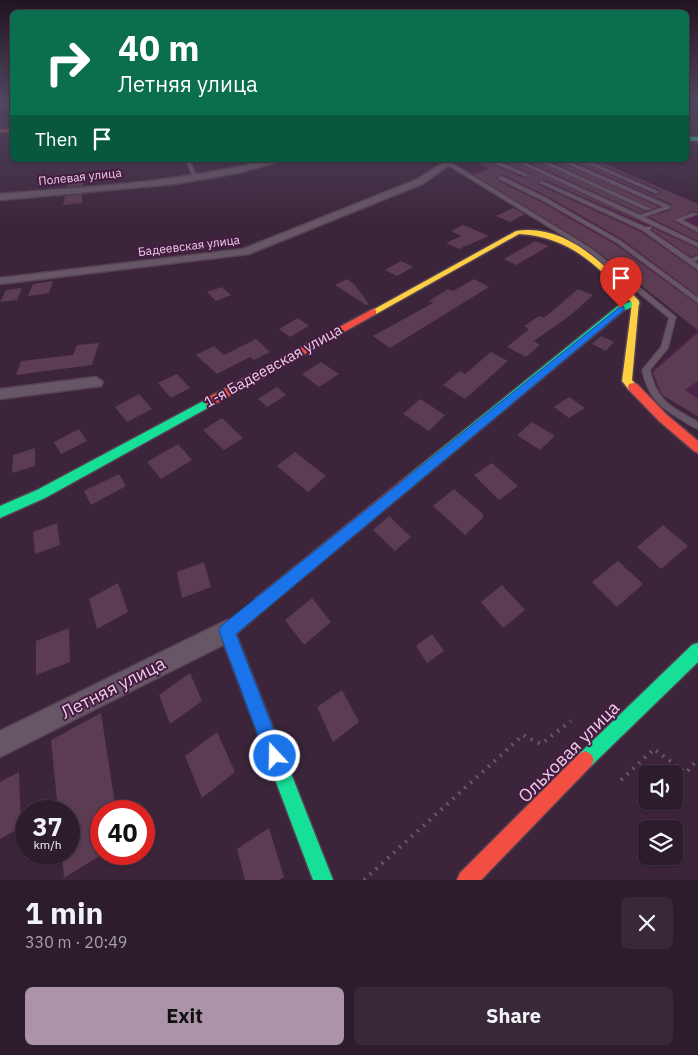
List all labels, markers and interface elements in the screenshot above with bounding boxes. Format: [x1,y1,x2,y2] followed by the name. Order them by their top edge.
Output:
[118,25,200,71] text: 40 m
[35,30,100,95] icon: right
[118,69,258,98] text: Летняя улица
[88,125,116,153] icon: arrive
[35,127,78,151] text: Then
[37,165,123,188] street label: Полевая улица
[137,232,241,259] street label: Бадеевская улица
[600,257,642,308] pin
[607,264,635,292] icon: arrive
[200,320,345,411] street label: 1-я Бадеевская улица
[57,651,169,724] street label: Летняя улица
[513,696,624,807] street label: Ольховая улица
[248,729,300,781] position arrow
[638,765,683,865] map controls
[638,765,683,810] button: sound
[90,800,155,865] speed limit sign: 40
[32,810,63,843] text: 37
[638,820,683,865] button: layers
[33,837,62,852] text: km/h
[25,893,103,932] text: 1 min
[621,897,673,949] button: close
[25,932,127,952] text: 330 m · 20:49
[25,987,344,1045] button: Exit
[354,987,673,1045] button: Share

